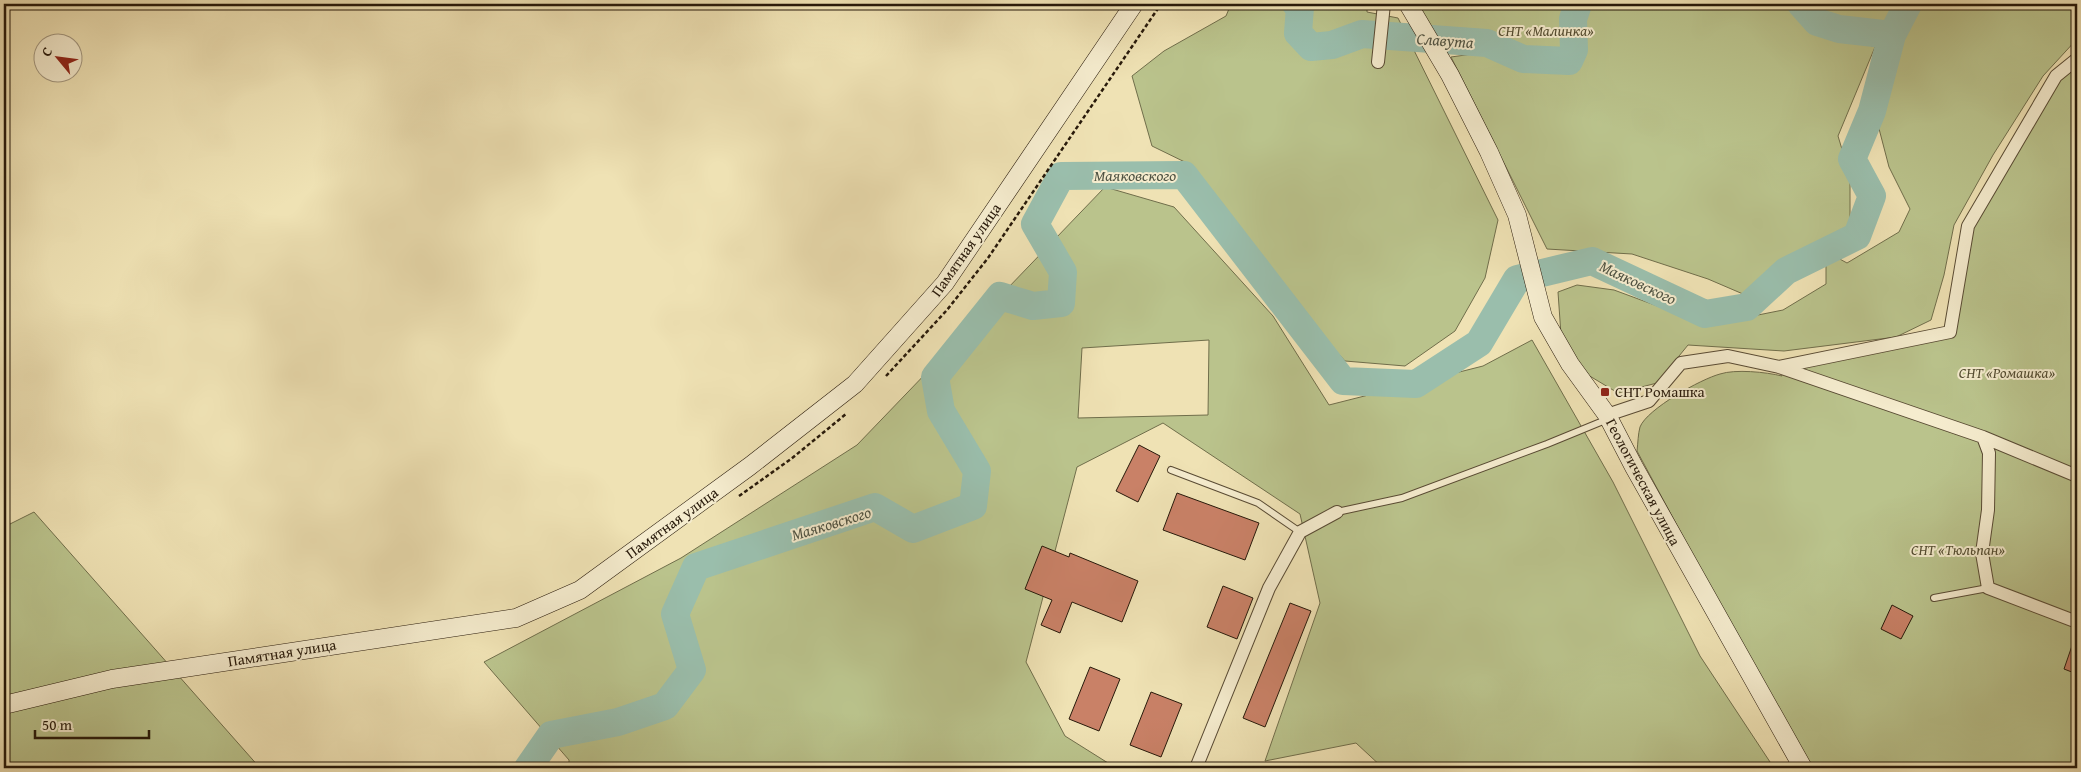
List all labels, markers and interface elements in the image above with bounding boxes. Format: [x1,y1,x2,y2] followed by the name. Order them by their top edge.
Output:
[1498,20,1594,41] park label: СНТ «Малинка»
[1416,26,1475,54] water label: Славута
[32,32,82,82] north arrow
[36,43,57,60] text: С
[1094,163,1176,187] water label: Маяковского
[926,198,1006,301] street label: Памятная улица
[1596,254,1681,310] water label: Маяковского
[1959,362,2055,383] park label: СНТ «Ромашка»
[1615,381,1706,402] place label: СНТ Ромашка
[1599,386,1611,398] marker: СНТ Ромашка
[1601,414,1686,550] street label: Геологическая улица
[621,481,723,563] street label: Памятная улица
[788,499,874,547] water label: Маяковского
[1911,539,2005,560] park label: СНТ «Тюльпан»
[226,633,339,671] street label: Памятная улица
[35,707,149,739] scale bar
[42,714,73,735] text: 50 m

